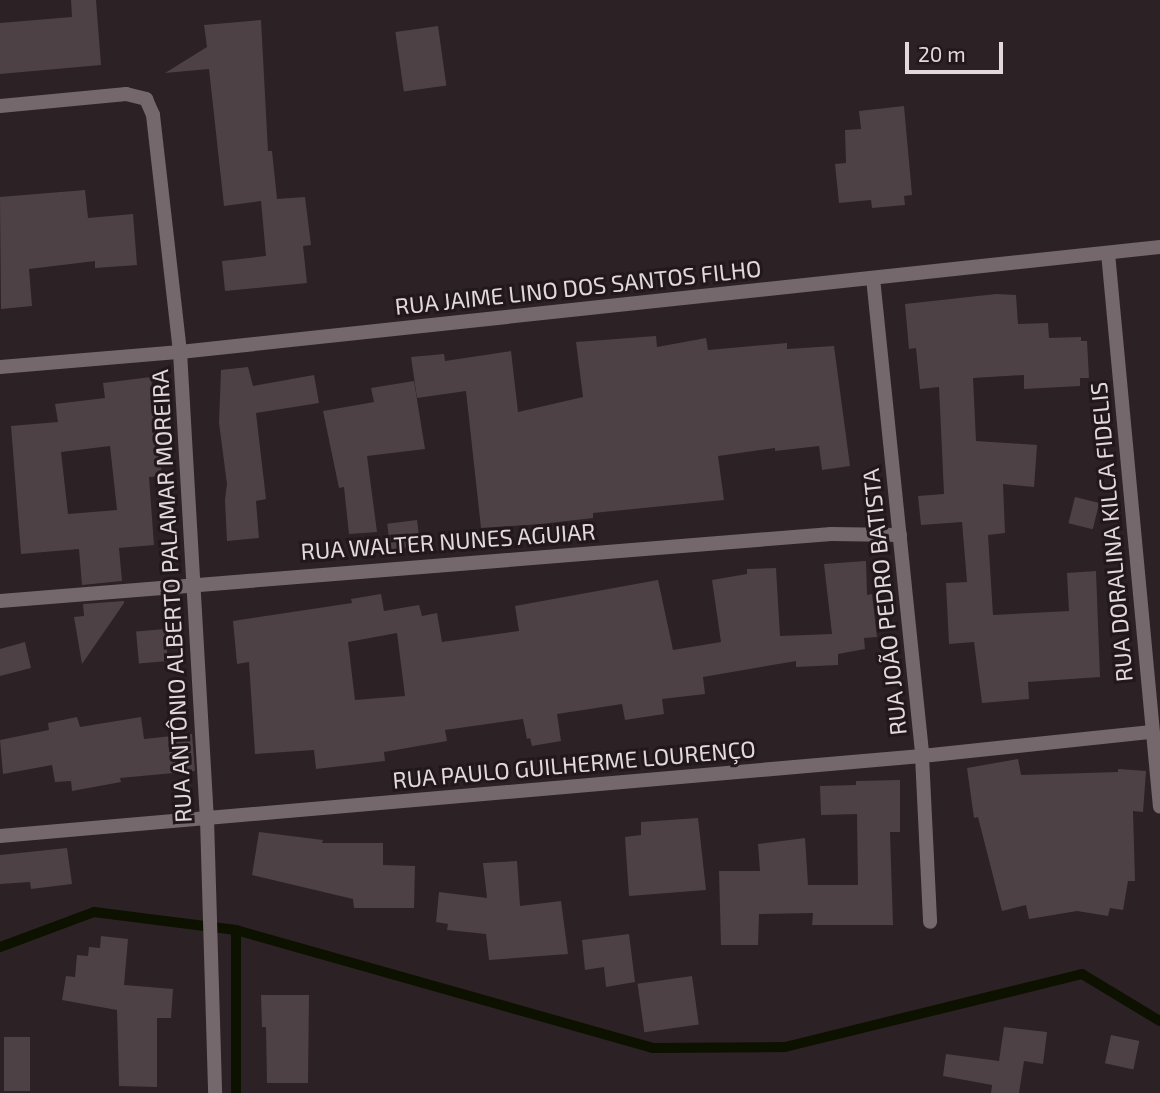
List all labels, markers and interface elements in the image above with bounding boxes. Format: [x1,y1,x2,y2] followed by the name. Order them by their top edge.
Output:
[908,28,1006,72] scale bar
[918,41,966,66] text: 20 m
[393,254,763,320] street label: RUA JAIME LINO DOS SANTOS FILHO
[145,368,197,824] street label: RUA ANTÔNIO ALBERTO PALAMAR MOREIRA
[1084,380,1138,684] street label: RUA DORALINA KILCA FIDELIS
[856,467,912,737] street label: RUA JOÃO PEDRO BATISTA
[299,517,597,565] street label: RUA WALTER NUNES AGUIAR
[391,734,757,794] street label: RUA PAULO GUILHERME LOURENÇO

